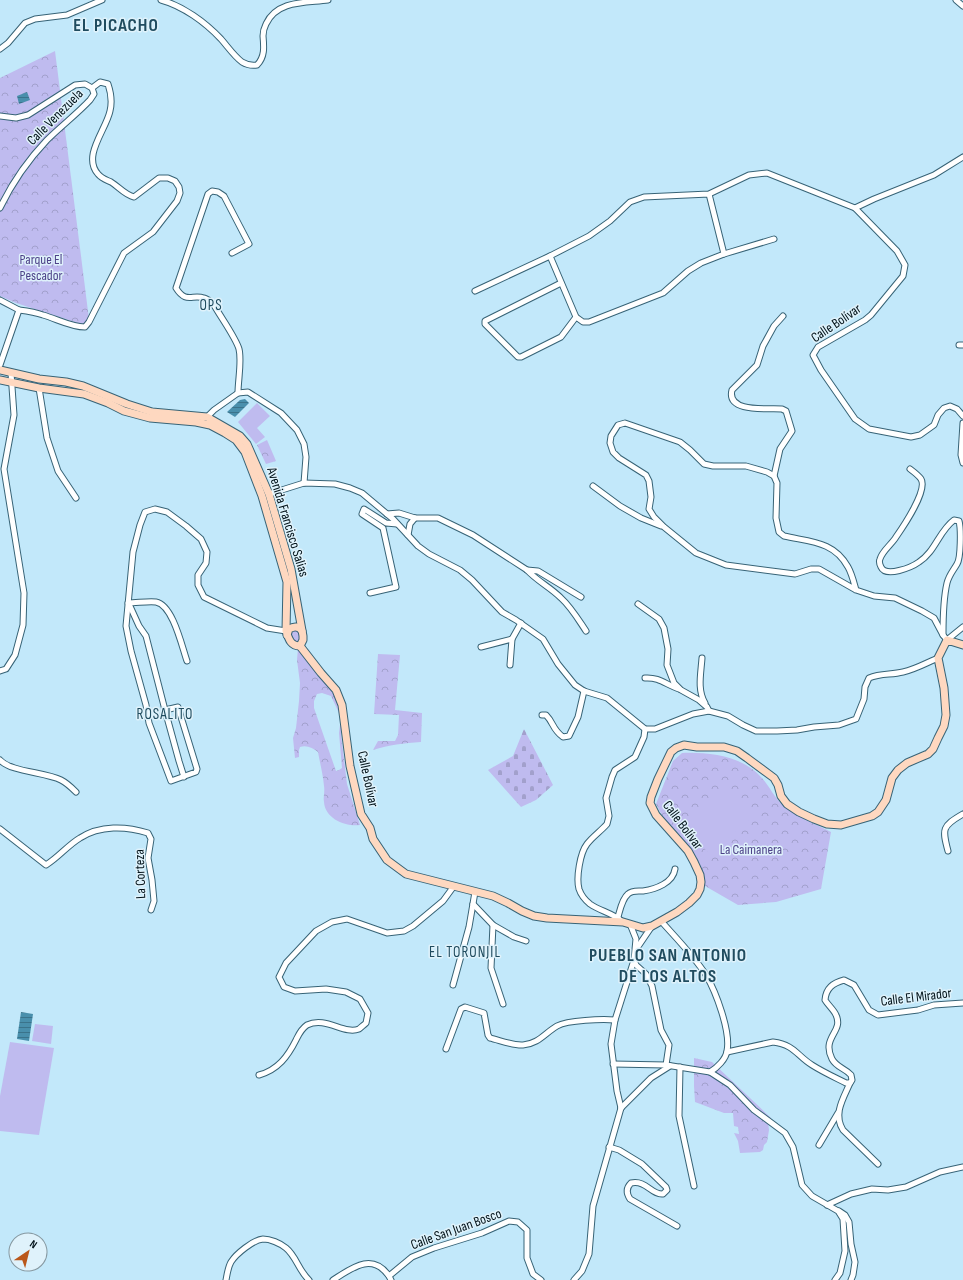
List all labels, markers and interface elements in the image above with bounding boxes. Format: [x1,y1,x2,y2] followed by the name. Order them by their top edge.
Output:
[73,15,159,36] district label: EL PICACHO
[23,85,87,149] street label: Calle Venezuela
[19,251,63,284] park label: Parque El Pescador
[199,296,223,315] district label: OPS
[808,300,864,346] street label: Calle Bolívar
[263,464,313,579] street label: Avenida Francisco Salias
[137,705,193,724] district label: ROSALITO
[354,749,382,809] street label: Calle Bolívar
[659,797,707,853] street label: Calle Bolívar
[720,841,782,858] park label: La Caimanera
[131,849,149,899] street label: La Corteza
[429,943,501,962] district label: EL TORONJIL
[589,945,747,987] district label: PUEBLO SAN ANTONIO DE LOS ALTOS
[880,984,952,1010] street label: Calle El Mirador
[408,1205,504,1253] street label: Calle San Juan Bosco
[8,1232,48,1272] north arrow
[27,1237,40,1251] text: N

